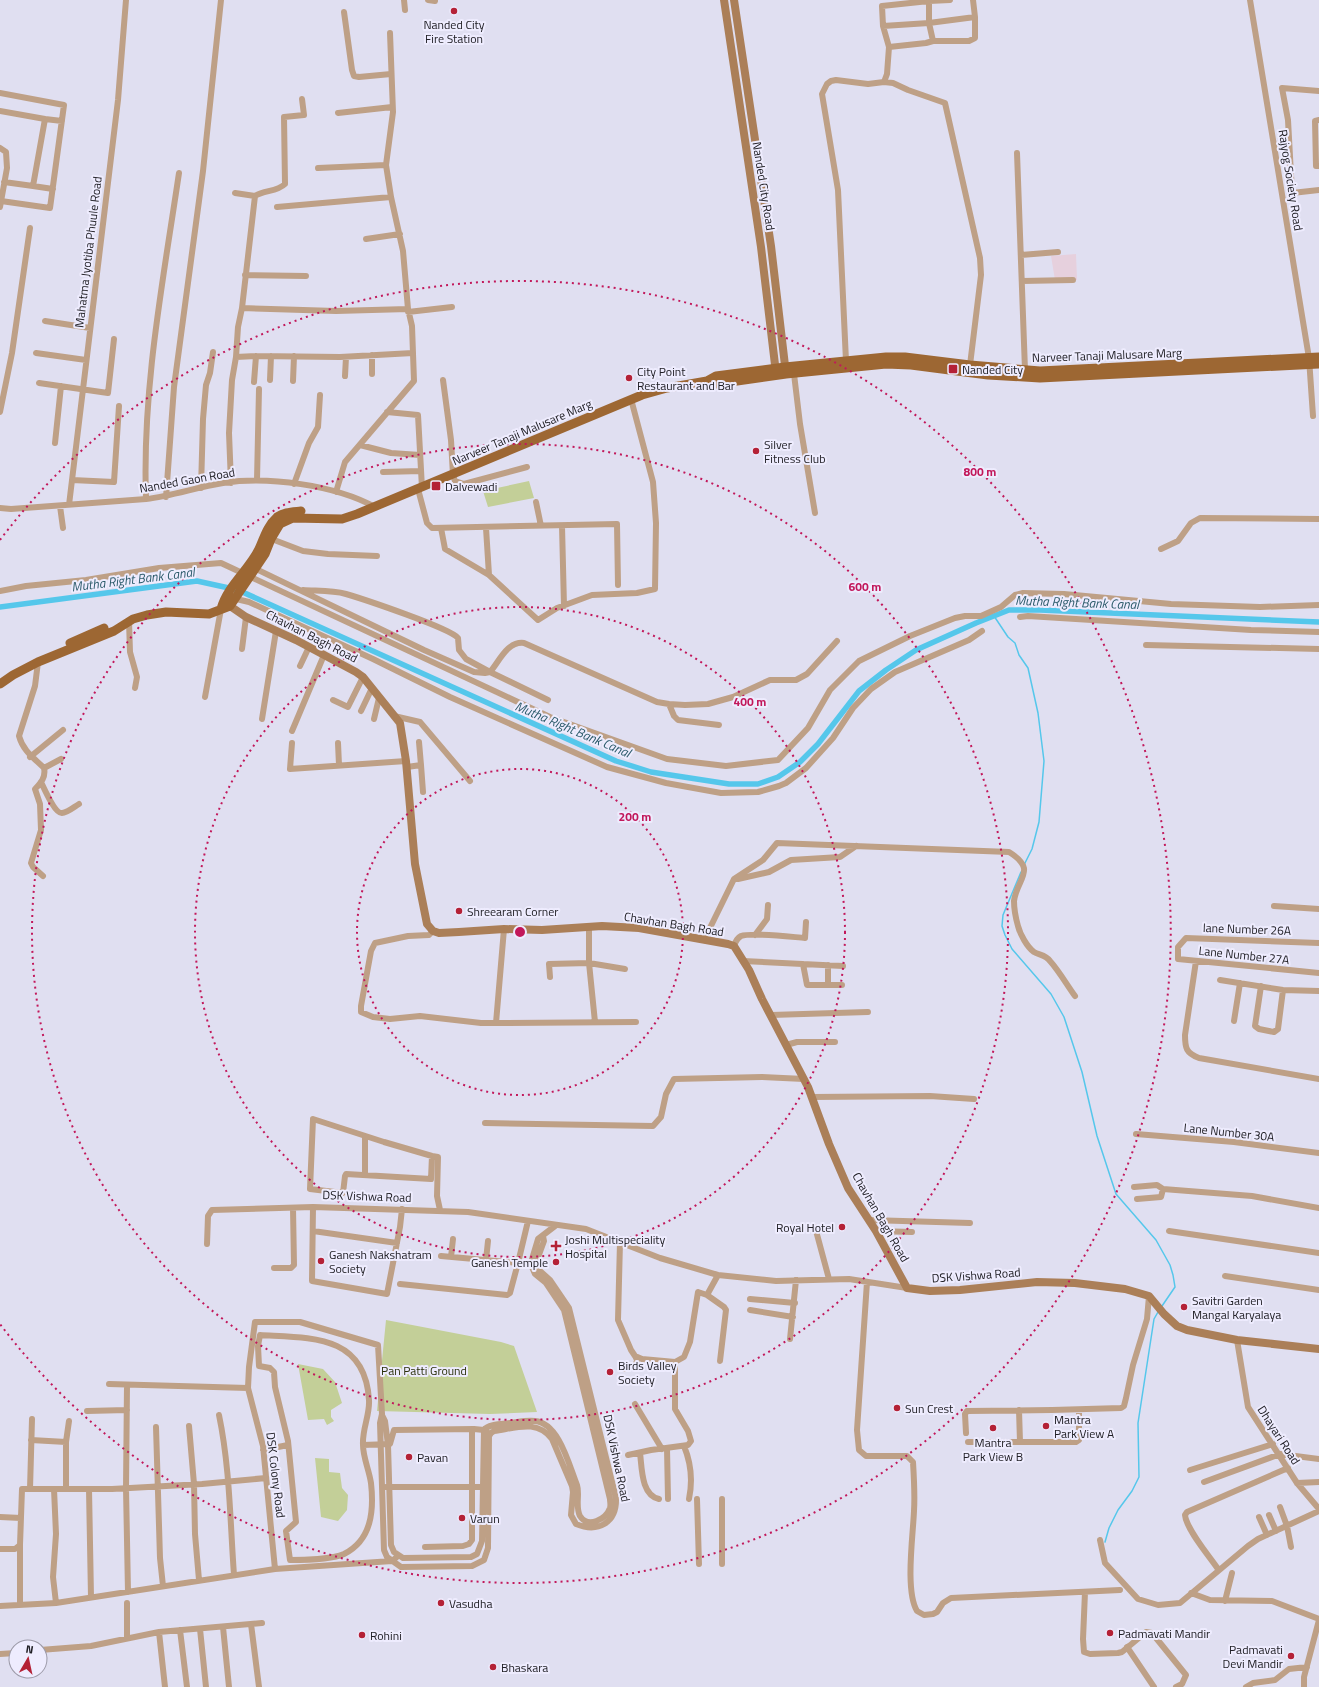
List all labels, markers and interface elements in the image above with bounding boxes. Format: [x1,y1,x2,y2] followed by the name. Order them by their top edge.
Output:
[449,6,459,16] marker: Nanded City Fire Station
[423,15,485,48] place label: Nanded City Fire Station
[1274,128,1308,232] street label: Rajyog Society Road
[748,140,780,232] street label: Nanded City Road
[69,175,107,329] street label: Mahatma Jyotiba Phuule Road
[1032,343,1182,367] street label: Narveer Tanaji Malusare Marg
[962,360,1023,379] place label: Nanded City
[637,362,735,395] place label: City Point Restaurant and Bar
[947,363,959,375] marker: Nanded City
[624,373,634,383] marker: City Point Restaurant and Bar
[449,394,595,470] street label: Narveer Tanaji Malusare Marg
[764,435,825,468] place label: Silver Fitness Club
[751,446,761,456] marker: Silver Fitness Club
[138,462,236,498] street label: Nanded Gaon Road
[964,462,996,481] text: 800 m
[445,477,497,496] place label: Dalvewadi
[430,480,442,492] marker: Dalvewadi
[70,561,198,596] water label: Mutha Right Bank Canal
[849,577,881,596] text: 600 m
[1015,590,1141,614] water label: Mutha Right Bank Canal
[263,605,361,667] street label: Chavhan Bagh Road
[734,692,766,711] text: 400 m
[512,696,636,763] water label: Mutha Right Bank Canal
[619,807,651,826] text: 200 m
[467,902,559,921] place label: Shreearam Corner
[454,906,464,916] marker: Shreearam Corner
[623,907,725,941] street label: Chavhan Bagh Road
[1203,918,1291,940] street label: lane Number 26A
[513,925,527,939] centre of rings
[1198,941,1290,969] street label: Lane Number 27A
[1183,1118,1275,1146] street label: Lane Number 30A
[848,1169,914,1265] street label: Chavhan Bagh Road
[322,1185,412,1207] street label: DSK Vishwa Road
[776,1218,834,1237] place label: Royal Hotel
[837,1222,847,1232] marker: Royal Hotel
[565,1230,666,1263] place label: Joshi Multispeciality Hospital
[550,1240,562,1252] marker: Joshi Multispeciality Hospital
[329,1245,432,1278] place label: Ganesh Nakshatram Society
[471,1253,548,1272] place label: Ganesh Temple
[316,1256,326,1266] marker: Ganesh Nakshatram Society
[551,1257,561,1267] marker: Ganesh Temple
[931,1262,1021,1288] street label: DSK Vishwa Road
[1192,1291,1281,1324] place label: Savitri Garden Mangal Karyalaya
[1179,1302,1189,1312] marker: Savitri Garden Mangal Karyalaya
[618,1356,677,1389] place label: Birds Valley Society
[381,1361,467,1380] park label: Pan Patti Ground
[605,1367,615,1377] marker: Birds Valley Society
[905,1399,954,1418] place label: Sun Crest
[1253,1402,1305,1468] street label: Dhayari Road
[892,1403,902,1413] marker: Sun Crest
[1054,1410,1114,1443] place label: Mantra Park View A
[598,1412,636,1504] street label: DSK Vishwa Road
[1041,1421,1051,1431] marker: Mantra Park View A
[988,1423,998,1433] marker: Mantra Park View B
[261,1431,291,1519] street label: DSK Colony Road
[963,1433,1023,1466] place label: Mantra Park View B
[417,1448,448,1467] place label: Pavan
[404,1452,414,1462] marker: Pavan
[470,1509,500,1528] place label: Varun
[457,1513,467,1523] marker: Varun
[449,1594,492,1613] place label: Vasudha
[436,1598,446,1608] marker: Vasudha
[1118,1624,1210,1643] place label: Padmavati Mandir
[370,1626,402,1645] place label: Rohini
[1105,1628,1115,1638] marker: Padmavati Mandir
[357,1630,367,1640] marker: Rohini
[8,1639,48,1679] north arrow
[1223,1640,1283,1673] place label: Padmavati Devi Mandir
[25,1641,35,1658] text: N
[1286,1651,1296,1661] marker: Padmavati Devi Mandir
[501,1658,548,1677] place label: Bhaskara
[488,1662,498,1672] marker: Bhaskara

